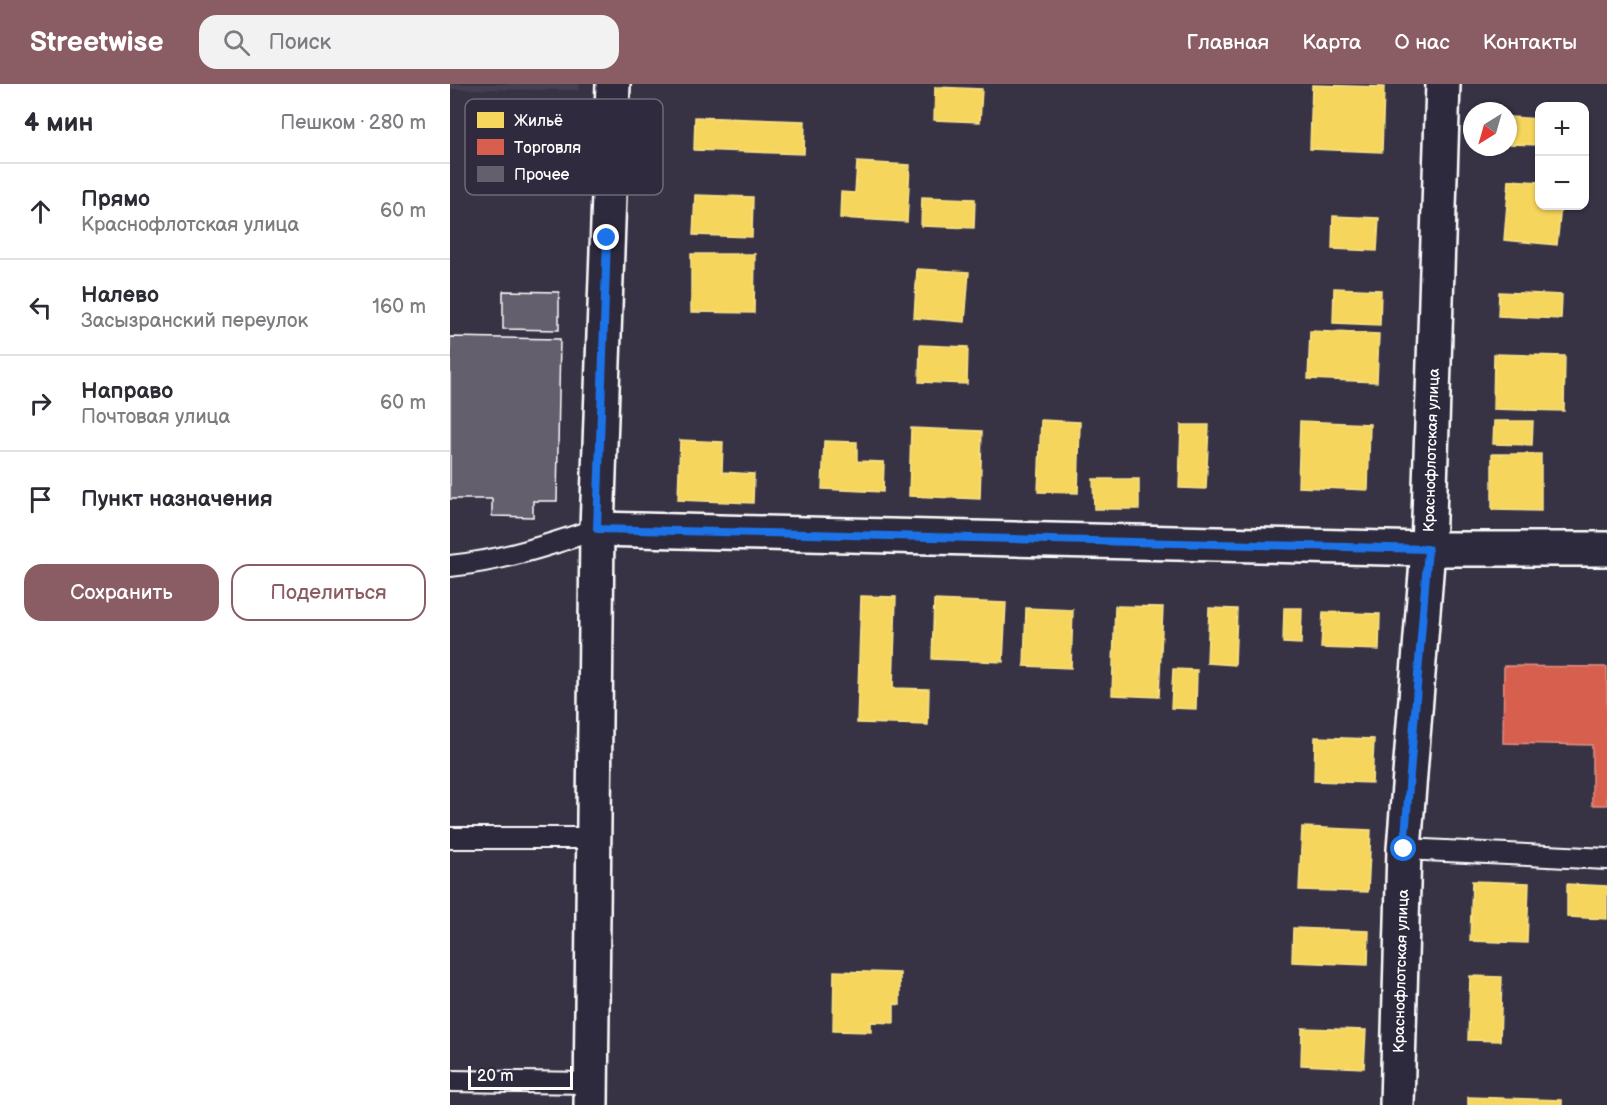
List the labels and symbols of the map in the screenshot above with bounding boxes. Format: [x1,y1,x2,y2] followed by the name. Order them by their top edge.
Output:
[465,99,663,195] legend
[1463,102,1517,156] north arrow
[514,112,563,131] text: Жильё
[514,139,581,158] text: Торговля
[514,166,570,185] text: Прочее
[593,224,619,250] route end
[1419,368,1443,532] street label: Краснофлотская улица
[1390,835,1416,861] route start
[1389,889,1412,1053] street label: Краснофлотская улица
[468,1063,573,1090] scale bar

